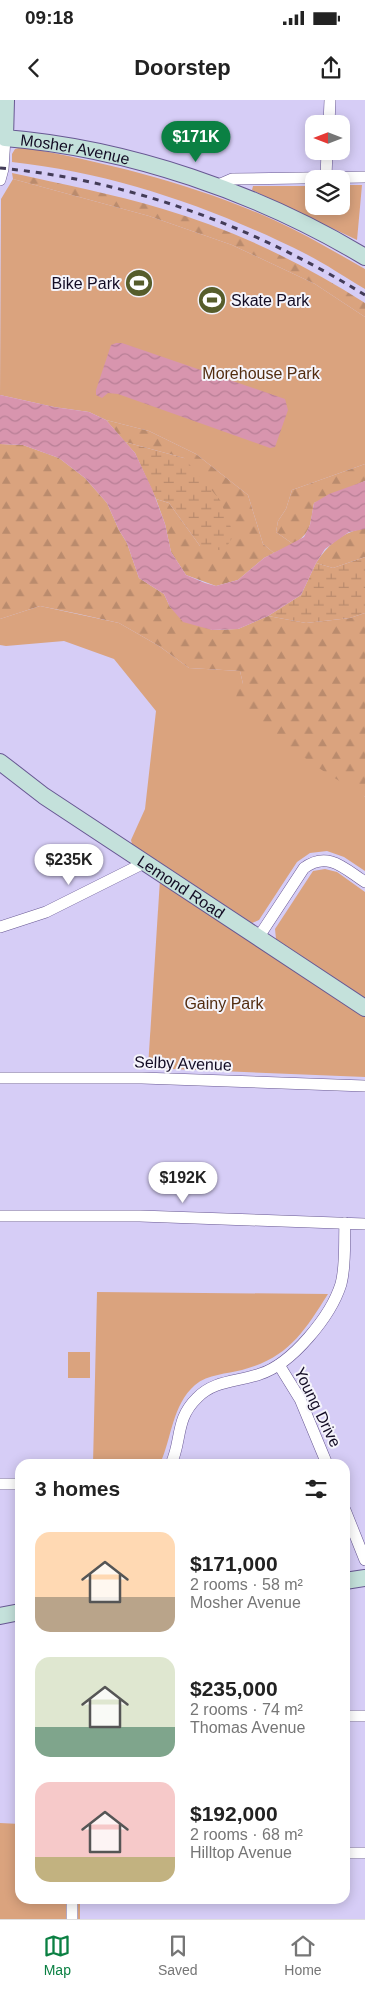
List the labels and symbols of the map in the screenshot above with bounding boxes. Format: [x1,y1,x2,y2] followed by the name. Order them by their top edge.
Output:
[305,115,350,160] north arrow
[161,120,231,163] pin: $171K
[19,131,132,168] street label: Mosher Avenue
[124,268,154,298] sports icon: Bike Park
[52,275,121,292] place label: Bike Park
[197,285,227,315] sports icon: Skate Park
[231,292,310,309] place label: Skate Park
[202,365,321,382] park label: Morehouse Park
[34,844,104,886] pin: $235K
[134,852,228,922] street label: Lemond Road
[184,995,265,1012] park label: Gainy Park
[134,1053,232,1074] street label: Selby Avenue
[148,1162,218,1204] pin: $192K
[291,1365,344,1450] street label: Young Drive

